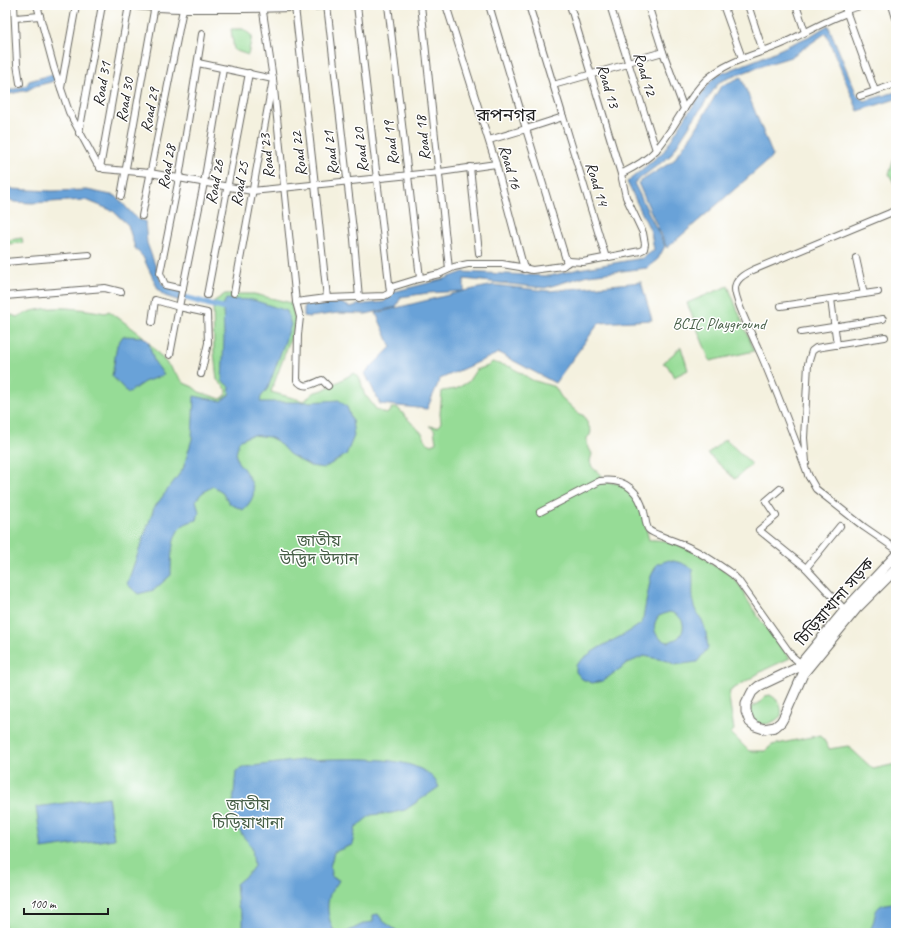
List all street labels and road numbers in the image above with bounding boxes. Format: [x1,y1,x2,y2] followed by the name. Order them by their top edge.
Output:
[629,50,662,100] street label: Road 12
[88,59,116,108] street label: Road 31
[592,62,625,112] street label: Road 13
[111,74,139,124] street label: Road 30
[136,84,164,134] street label: Road 29
[411,113,435,161] street label: Road 18
[378,118,404,167] street label: Road 19
[349,125,373,173] street label: Road 20
[286,129,312,178] street label: Road 22
[318,129,344,177] street label: Road 21
[255,131,279,179] street label: Road 23
[153,141,181,191] street label: Road 28
[494,143,526,192] street label: Road 16
[201,157,229,206] street label: Road 26
[226,159,254,208] street label: Road 25
[581,160,614,210] street label: Road 14
[791,553,879,651] street label: চিড়িয়াখানা সড়ক

